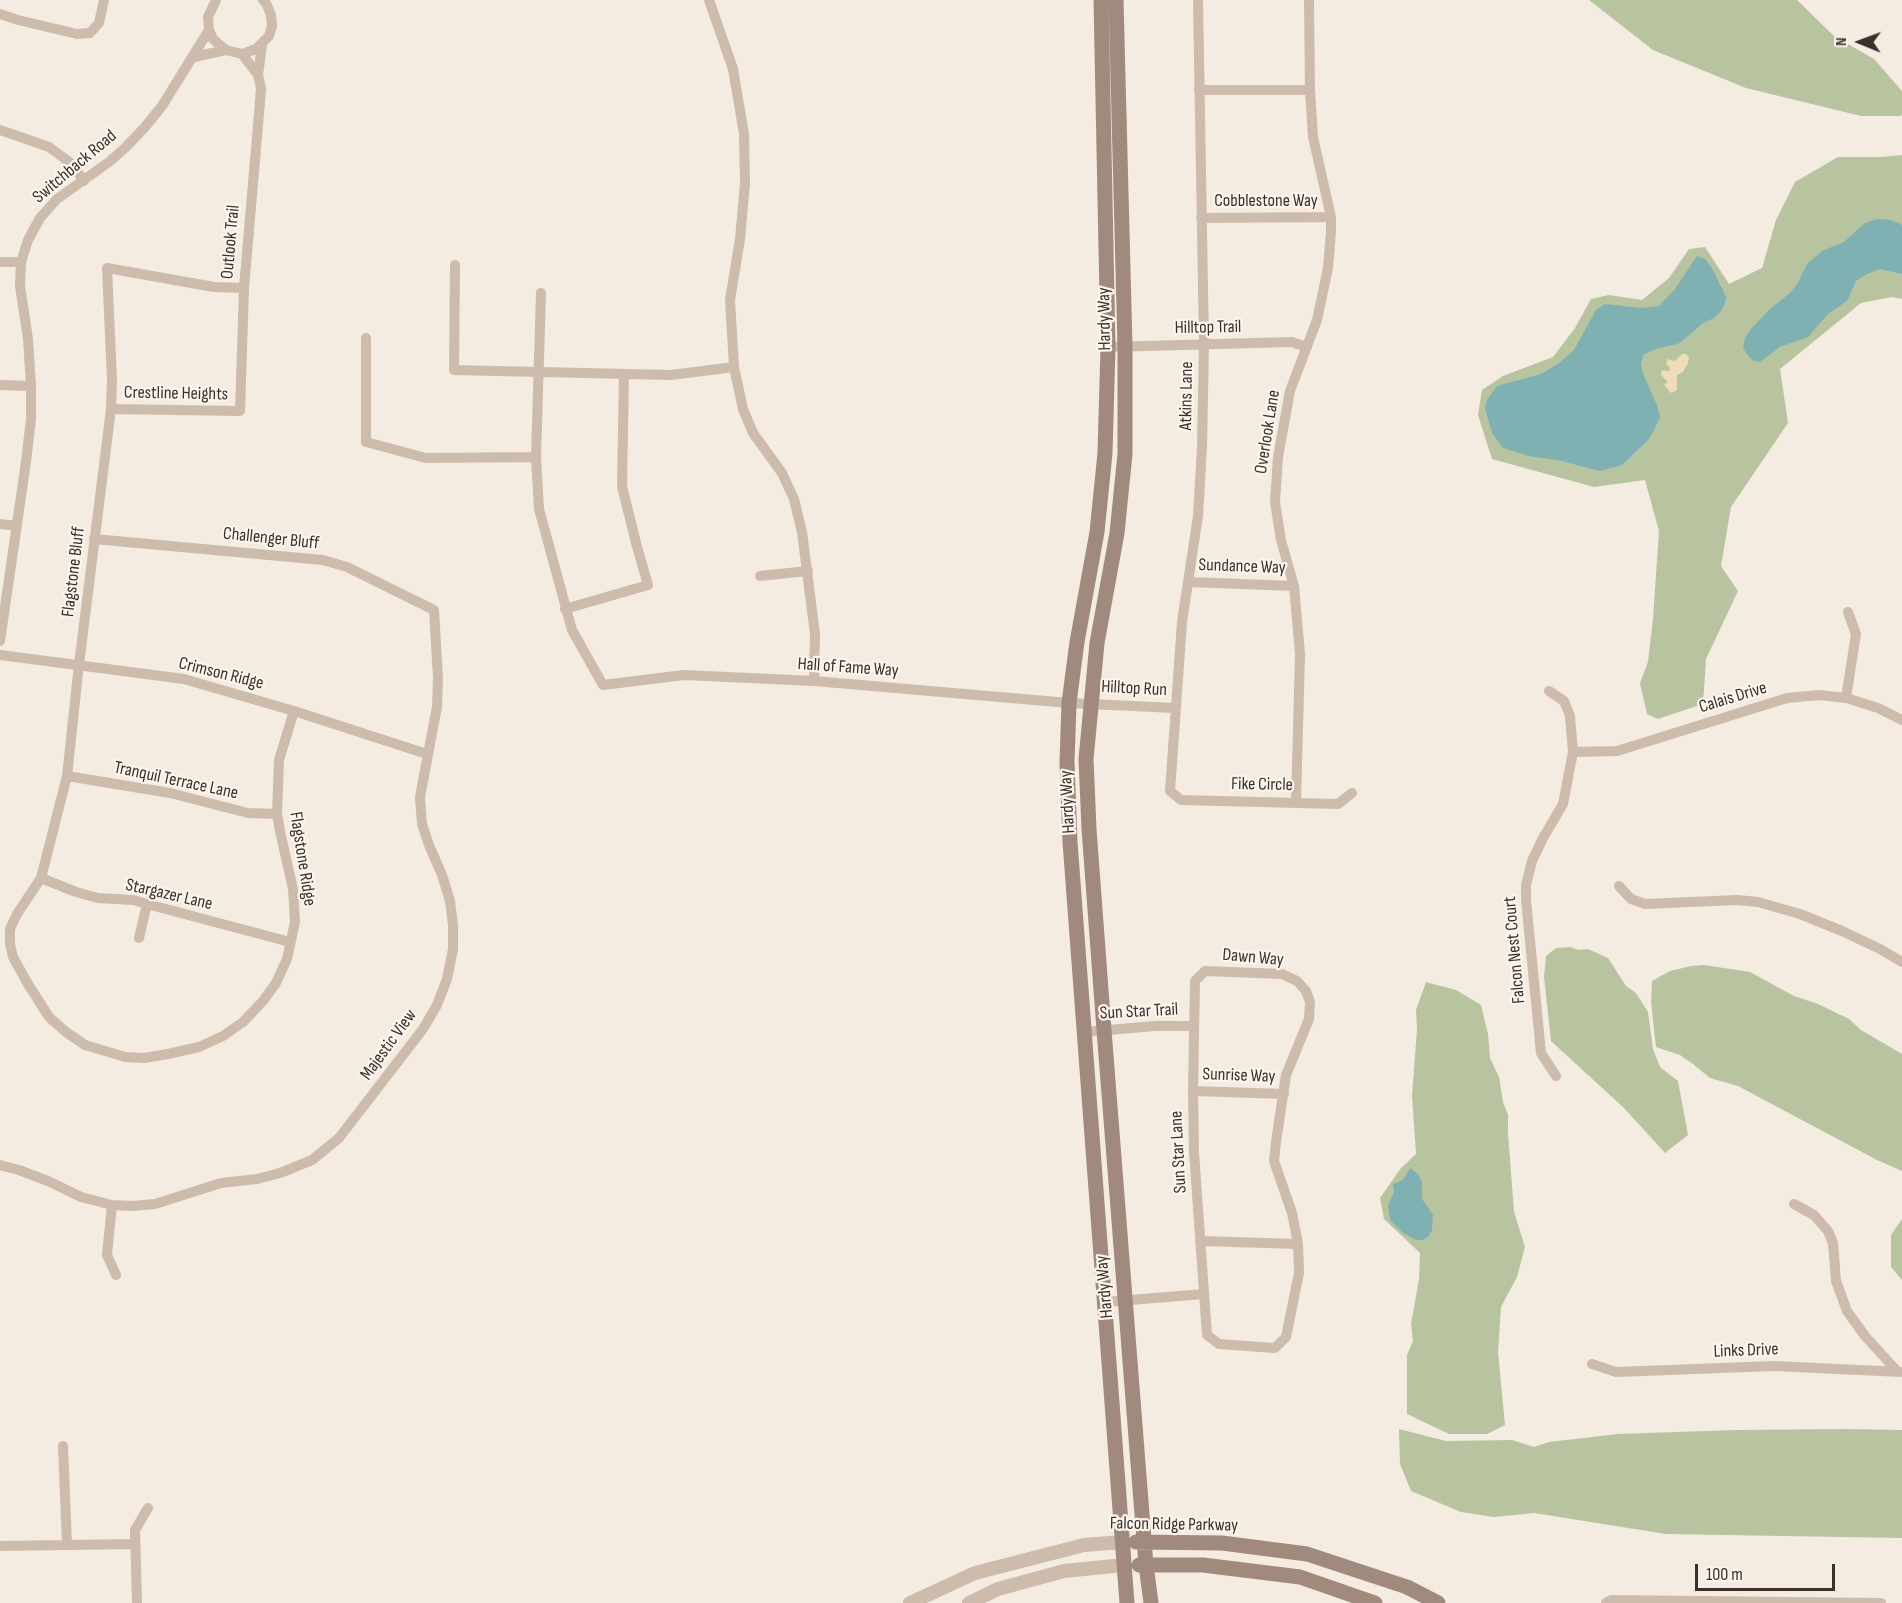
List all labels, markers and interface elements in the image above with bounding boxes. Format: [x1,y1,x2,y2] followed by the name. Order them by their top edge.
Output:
[1830,12,1890,72] north arrow
[1832,37,1851,46] text: N
[29,126,121,208] street label: Switchback Road
[1214,190,1318,212] street label: Cobblestone Way
[217,204,245,280] street label: Outlook Trail
[1094,287,1116,351] street label: Hardy Way
[1174,317,1242,339] street label: Hilltop Trail
[1176,361,1198,431] street label: Atkins Lane
[124,382,228,406] street label: Crestline Heights
[1251,389,1285,475] street label: Overlook Lane
[222,523,320,555] street label: Challenger Bluff
[58,526,90,618] street label: Flagstone Bluff
[1198,555,1286,579] street label: Sundance Way
[176,653,266,695] street label: Crimson Ridge
[797,654,899,682] street label: Hall of Fame Way
[1101,676,1167,702] street label: Hilltop Run
[1696,677,1770,719] street label: Calais Drive
[112,757,240,805] street label: Tranquil Terrace Lane
[1056,770,1080,834] street label: Hardy Way
[1231,774,1293,796] street label: Fike Circle
[284,810,320,908] street label: Flagstone Ridge
[123,875,215,915] street label: Stargazer Lane
[1500,895,1530,1005] street label: Falcon Nest Court
[1222,945,1284,971] street label: Dawn Way
[1099,999,1179,1025] street label: Sun Star Trail
[356,1005,422,1085] street label: Majestic View
[1202,1064,1276,1088] street label: Sunrise Way
[1166,1110,1192,1194] street label: Sun Star Lane
[1091,1255,1119,1319] street label: Hardy Way
[1713,1339,1779,1363] street label: Links Drive
[1110,1513,1238,1537] street label: Falcon Ridge Parkway
[1698,1552,1838,1590] scale bar
[1706,1564,1743,1585] text: 100 m

